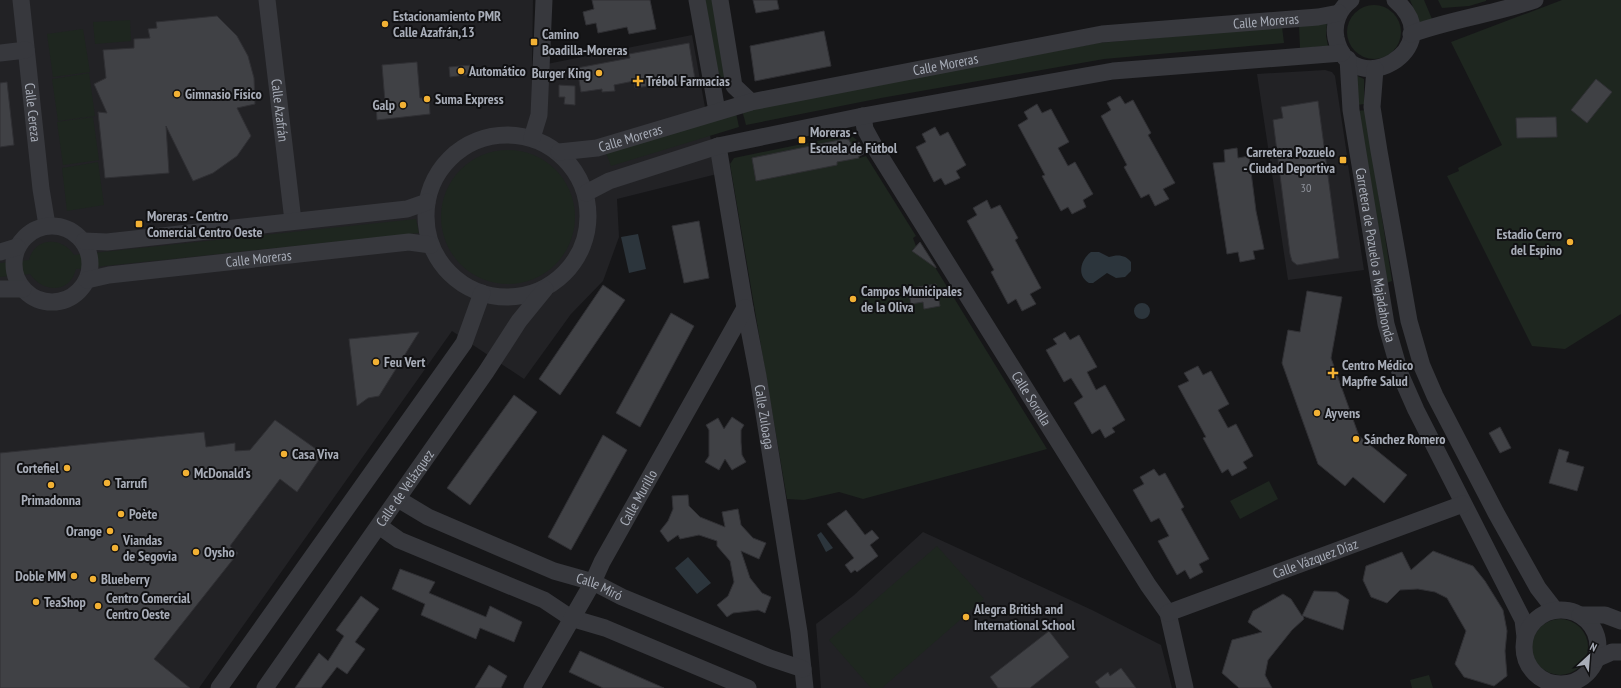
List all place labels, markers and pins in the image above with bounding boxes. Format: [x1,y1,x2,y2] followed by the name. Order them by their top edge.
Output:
[393,7,501,41] place label: Estacionamiento PMR Calle Azafrán,13
[380,19,390,29] marker: Estacionamiento PMR Calle Azafrán,13
[542,25,628,59] place label: Camino Boadilla-Moreras
[529,37,539,47] marker: Camino Boadilla-Moreras
[468,62,526,80] place label: Automático
[532,64,591,82] place label: Burger King
[456,66,466,76] marker: Automático
[594,68,604,78] marker: Burger King
[646,72,730,90] place label: Trébol Farmacias
[633,76,643,86] marker: Trébol Farmacias
[185,85,262,103] place label: Gimnasio Físico
[172,89,182,99] marker: Gimnasio Físico
[435,90,504,108] place label: Suma Express
[422,94,432,104] marker: Suma Express
[373,96,395,114] place label: Galp
[398,100,408,110] marker: Galp
[810,123,898,157] place label: Moreras - Escuela de Fútbol
[797,135,807,145] marker: Moreras - Escuela de Fútbol
[1243,143,1335,177] place label: Carretera Pozuelo - Ciudad Deportiva
[1338,155,1348,165] marker: Carretera Pozuelo - Ciudad Deportiva
[147,207,263,241] place label: Moreras - Centro Comercial Centro Oeste
[134,219,144,229] marker: Moreras - Centro Comercial Centro Oeste
[1496,225,1562,259] place label: Estadio Cerro del Espino
[1565,237,1575,247] marker: Estadio Cerro del Espino
[861,282,962,316] place label: Campos Municipales de la Oliva
[848,294,858,304] marker: Campos Municipales de la Oliva
[384,353,425,371] place label: Feu Vert
[1342,356,1413,390] place label: Centro Médico Mapfre Salud
[371,357,381,367] marker: Feu Vert
[1327,367,1339,379] marker: Centro Médico Mapfre Salud
[1324,404,1360,422] place label: Ayvens
[1312,408,1322,418] marker: Ayvens
[1364,430,1446,448] place label: Sánchez Romero
[1351,434,1361,444] marker: Sánchez Romero
[292,445,339,463] place label: Casa Viva
[279,449,289,459] marker: Casa Viva
[16,459,60,477] place label: Cortefiel
[62,463,72,473] marker: Cortefiel
[194,464,251,482] place label: McDonald's
[181,468,191,478] marker: McDonald's
[115,474,147,492] place label: Tarrufi
[102,478,112,488] marker: Tarrufi
[46,480,56,490] marker: Primadonna
[21,491,81,509] place label: Primadonna
[129,505,158,523] place label: Poète
[116,509,126,519] marker: Poète
[66,522,102,540] place label: Orange
[105,526,115,536] marker: Orange
[122,531,177,565] place label: Viandas de Segovia
[110,543,120,553] marker: Viandas de Segovia
[204,543,235,561] place label: Oysho
[191,547,201,557] marker: Oysho
[15,567,66,585] place label: Doble MM
[101,570,150,588] place label: Blueberry
[69,571,79,581] marker: Doble MM
[88,574,98,584] marker: Blueberry
[106,589,191,623] place label: Centro Comercial Centro Oeste
[44,593,86,611] place label: TeaShop
[31,597,41,607] marker: TeaShop
[973,600,1075,634] place label: Alegra British and International School
[93,601,103,611] marker: Centro Comercial Centro Oeste
[961,612,971,622] marker: Alegra British and International School

